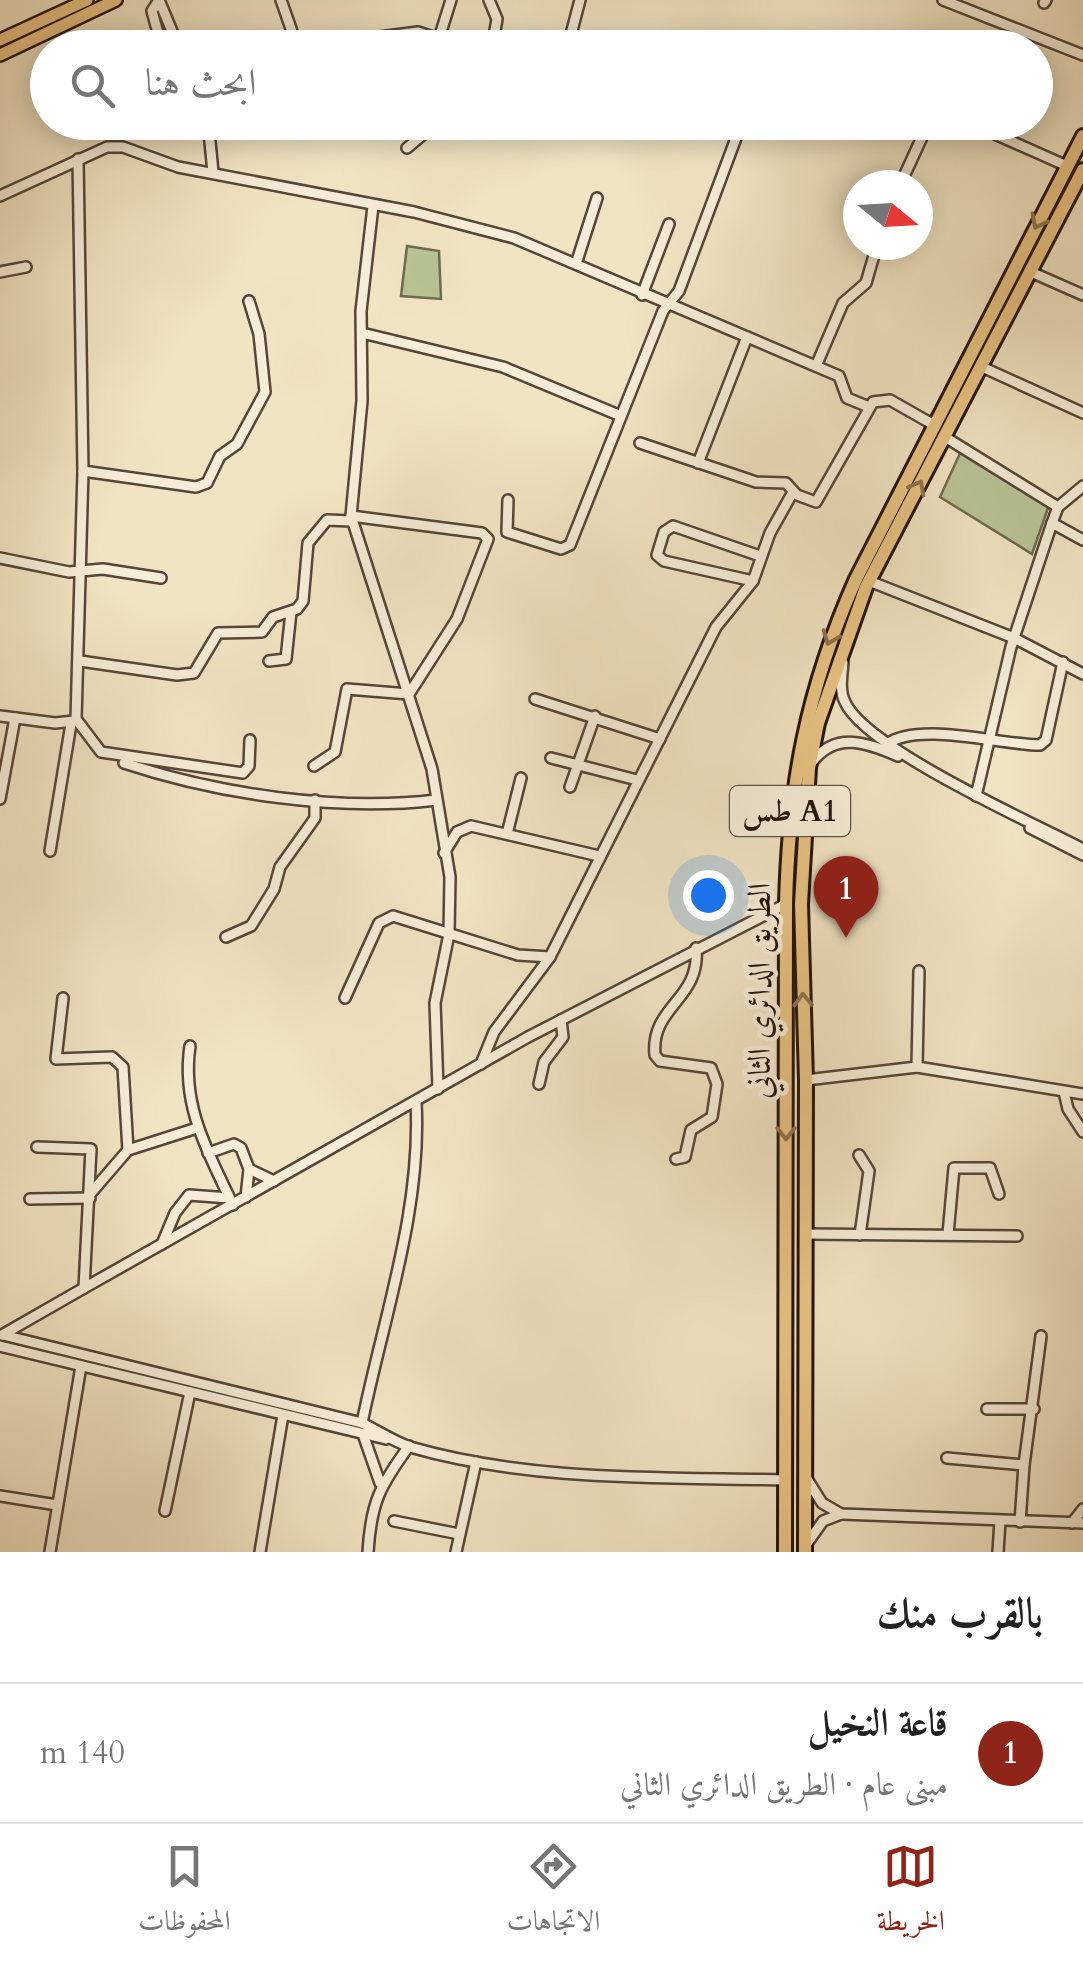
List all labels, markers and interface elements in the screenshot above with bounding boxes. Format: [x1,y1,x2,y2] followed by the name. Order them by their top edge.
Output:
[30,30,1053,140] search box
[145,57,257,109] text: ابحث هنا
[65,58,120,113] icon: search
[843,170,933,260] north arrow
[1031,212,1050,230] one-way arrow
[906,480,926,498] one-way arrow
[822,628,842,646] one-way arrow
[730,786,850,836] road number: طس A1
[814,856,878,938] pin: 1
[683,870,734,921] your location
[738,883,785,1099] street label: الطريق الدائري الثاني
[793,991,814,1007] one-way arrow
[775,1126,797,1141] one-way arrow
[876,1585,1043,1642] text: بالقرب منك
[808,1697,948,1749] text: قاعة النخيل
[40,1731,125,1775] text: 140 m
[1002,1731,1019,1775] text: 1
[620,1763,948,1807] text: مبنى عام · الطريق الدائري الثاني
[138,1839,230,1948] tab: المحفوظات
[507,1839,600,1948] tab: الاتجاهات
[877,1839,945,1948] tab: الخريطة

